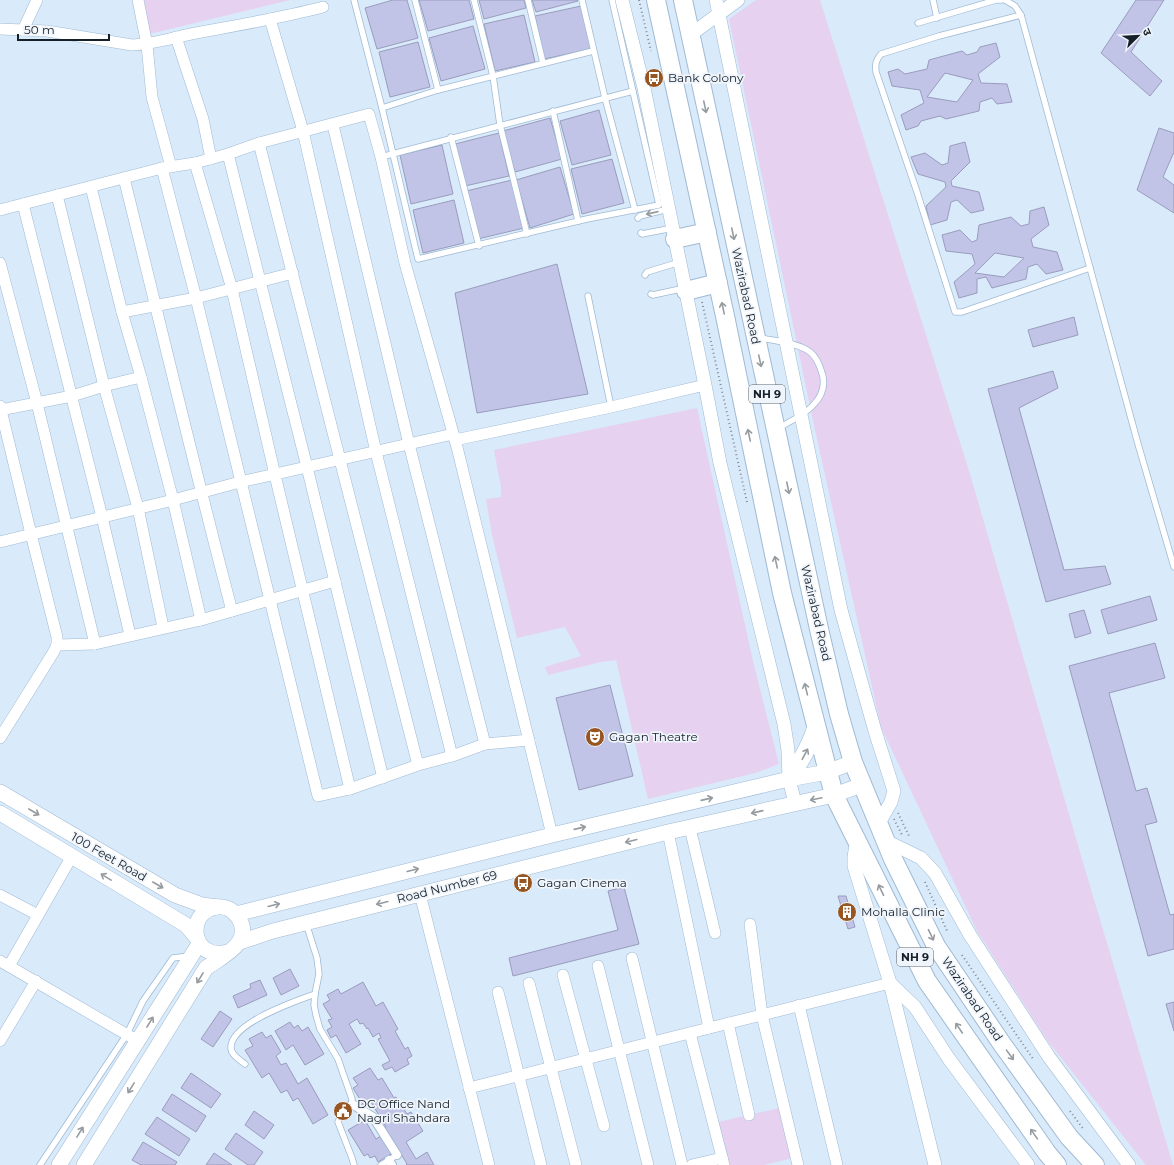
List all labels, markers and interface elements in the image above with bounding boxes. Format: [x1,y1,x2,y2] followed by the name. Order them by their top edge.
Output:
[18,16,109,42] scale bar
[1118,16,1158,56] north arrow
[24,22,55,37] text: 50 m
[1139,26,1155,38] text: उ
[643,67,665,89] bus stop icon: Bank Colony
[668,70,744,85] place label: Bank Colony
[702,100,710,113] one-way arrow
[646,209,659,217] one-way arrow
[729,227,737,240] one-way arrow
[729,246,764,346] street label: Wazirabad Road
[719,302,727,315] one-way arrow
[756,354,764,367] one-way arrow
[749,385,785,403] road number: NH 9
[745,429,753,442] one-way arrow
[784,481,792,494] one-way arrow
[771,556,779,569] one-way arrow
[798,563,835,662] street label: Wazirabad Road
[802,683,809,696] one-way arrow
[584,726,606,748] theatre icon: Gagan Theatre
[609,729,698,744] place label: Gagan Theatre
[801,748,809,760] one-way arrow
[700,794,713,802] one-way arrow
[809,795,822,803] one-way arrow
[751,808,764,816] one-way arrow
[28,809,40,817] one-way arrow
[573,824,586,832] one-way arrow
[69,829,150,884] street label: 100 Feet Road
[624,838,637,846] one-way arrow
[406,865,419,873] one-way arrow
[395,867,499,906] street label: Road Number 69
[100,872,112,880] one-way arrow
[512,872,534,894] bus stop icon: Gagan Cinema
[537,875,627,890] place label: Gagan Cinema
[152,882,164,890] one-way arrow
[877,885,885,897] one-way arrow
[267,900,280,908] one-way arrow
[376,900,389,908] one-way arrow
[836,901,858,923] building icon: Mohalla Clinic
[861,904,945,919] place label: Mohalla Clinic
[928,929,935,941] one-way arrow
[897,948,933,966] road number: NH 9
[939,954,1006,1044] street label: Wazirabad Road
[195,972,203,984] one-way arrow
[146,1016,154,1028] one-way arrow
[955,1022,963,1033] one-way arrow
[1006,1049,1014,1060] one-way arrow
[127,1082,135,1094] one-way arrow
[357,1096,450,1125] place label: DC Office Nand Nagri Shahdara
[332,1100,354,1122] public building icon: DC Office Nand Nagri Shahdara
[76,1127,84,1138] one-way arrow
[1029,1129,1038,1140] one-way arrow

